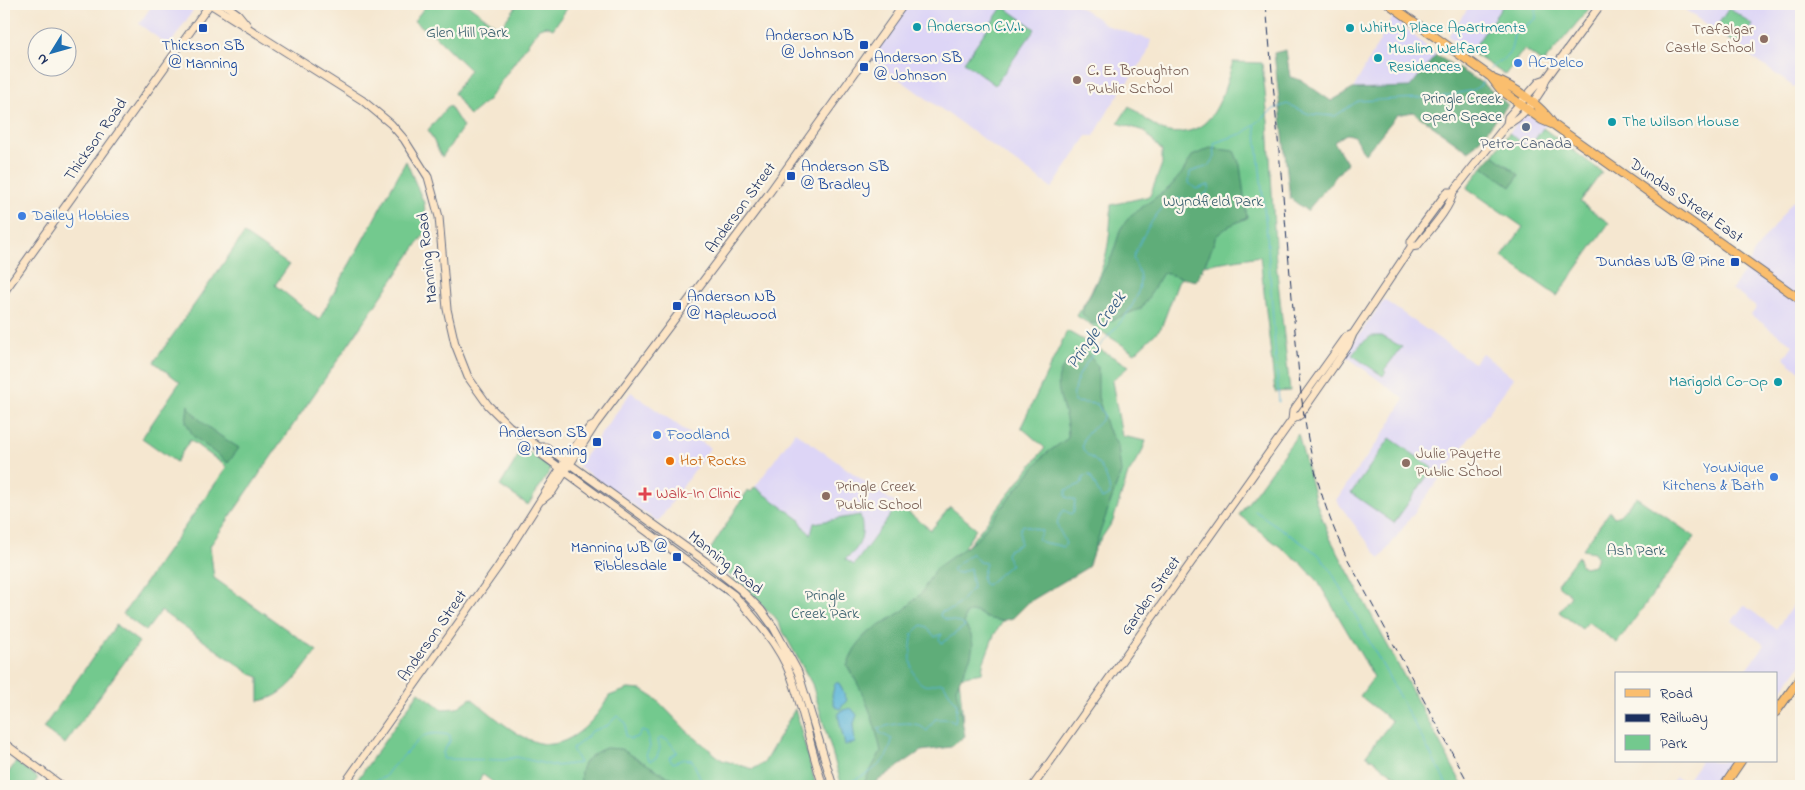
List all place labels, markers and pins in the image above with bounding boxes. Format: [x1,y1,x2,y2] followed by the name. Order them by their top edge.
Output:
[927,15,1024,39] place label: Anderson C.V.I.
[1360,16,1526,40] place label: Whitby Place Apartments
[1665,18,1754,60] place label: Trafalgar Castle School
[911,21,923,33] marker: Anderson C.V.I.
[197,22,209,34] marker: Thickson SB @ Manning
[1344,22,1356,34] marker: Whitby Place Apartments
[765,24,854,66] place label: Anderson NB @ Johnson
[1758,33,1770,45] marker: Trafalgar Castle School
[161,34,245,76] place label: Thickson SB @ Manning
[1388,37,1488,79] place label: Muslim Welfare Residences
[858,39,870,51] marker: Anderson NB @ Johnson
[874,46,962,88] place label: Anderson SB @ Johnson
[1528,51,1584,75] place label: ACDelco
[1372,52,1384,64] marker: Muslim Welfare Residences
[1512,57,1524,69] marker: ACDelco
[1087,59,1189,101] place label: C. E. Broughton Public School
[858,61,870,73] marker: Anderson SB @ Johnson
[1071,74,1083,86] marker: C. E. Broughton Public School
[1622,110,1740,134] place label: The Wilson House
[1606,116,1618,128] marker: The Wilson House
[1520,121,1532,133] marker: Petro-Canada
[1480,132,1572,156] place label: Petro-Canada
[801,155,889,197] place label: Anderson SB @ Bradley
[785,170,797,182] marker: Anderson SB @ Bradley
[31,204,130,228] place label: Dailey Hobbies
[16,210,28,222] marker: Dailey Hobbies
[1595,250,1726,274] place label: Dundas WB @ Pine
[1729,256,1741,268] marker: Dundas WB @ Pine
[687,285,776,327] place label: Anderson NB @ Maplewood
[671,300,683,312] marker: Anderson NB @ Maplewood
[1669,370,1768,394] place label: Marigold Co-Op
[1772,376,1784,388] marker: Marigold Co-Op
[499,421,587,463] place label: Anderson SB @ Manning
[666,423,730,447] place label: Foodland
[651,429,663,441] marker: Foodland
[591,436,603,448] marker: Anderson SB @ Manning
[1416,442,1502,484] place label: Julie Payette Public School
[680,449,746,473] place label: Hot Rocks
[664,455,676,467] marker: Hot Rocks
[1662,456,1765,498] place label: YouNique Kitchens & Bath
[1400,457,1412,469] marker: Julie Payette Public School
[1768,471,1780,483] marker: YouNique Kitchens & Bath
[836,475,922,517] place label: Pringle Creek Public School
[656,482,742,506] place label: Walk-In Clinic
[638,487,652,501] marker: Walk-In Clinic
[820,490,832,502] marker: Pringle Creek Public School
[571,536,668,578] place label: Manning WB @ Ribblesdale
[671,551,683,563] marker: Manning WB @ Ribblesdale

